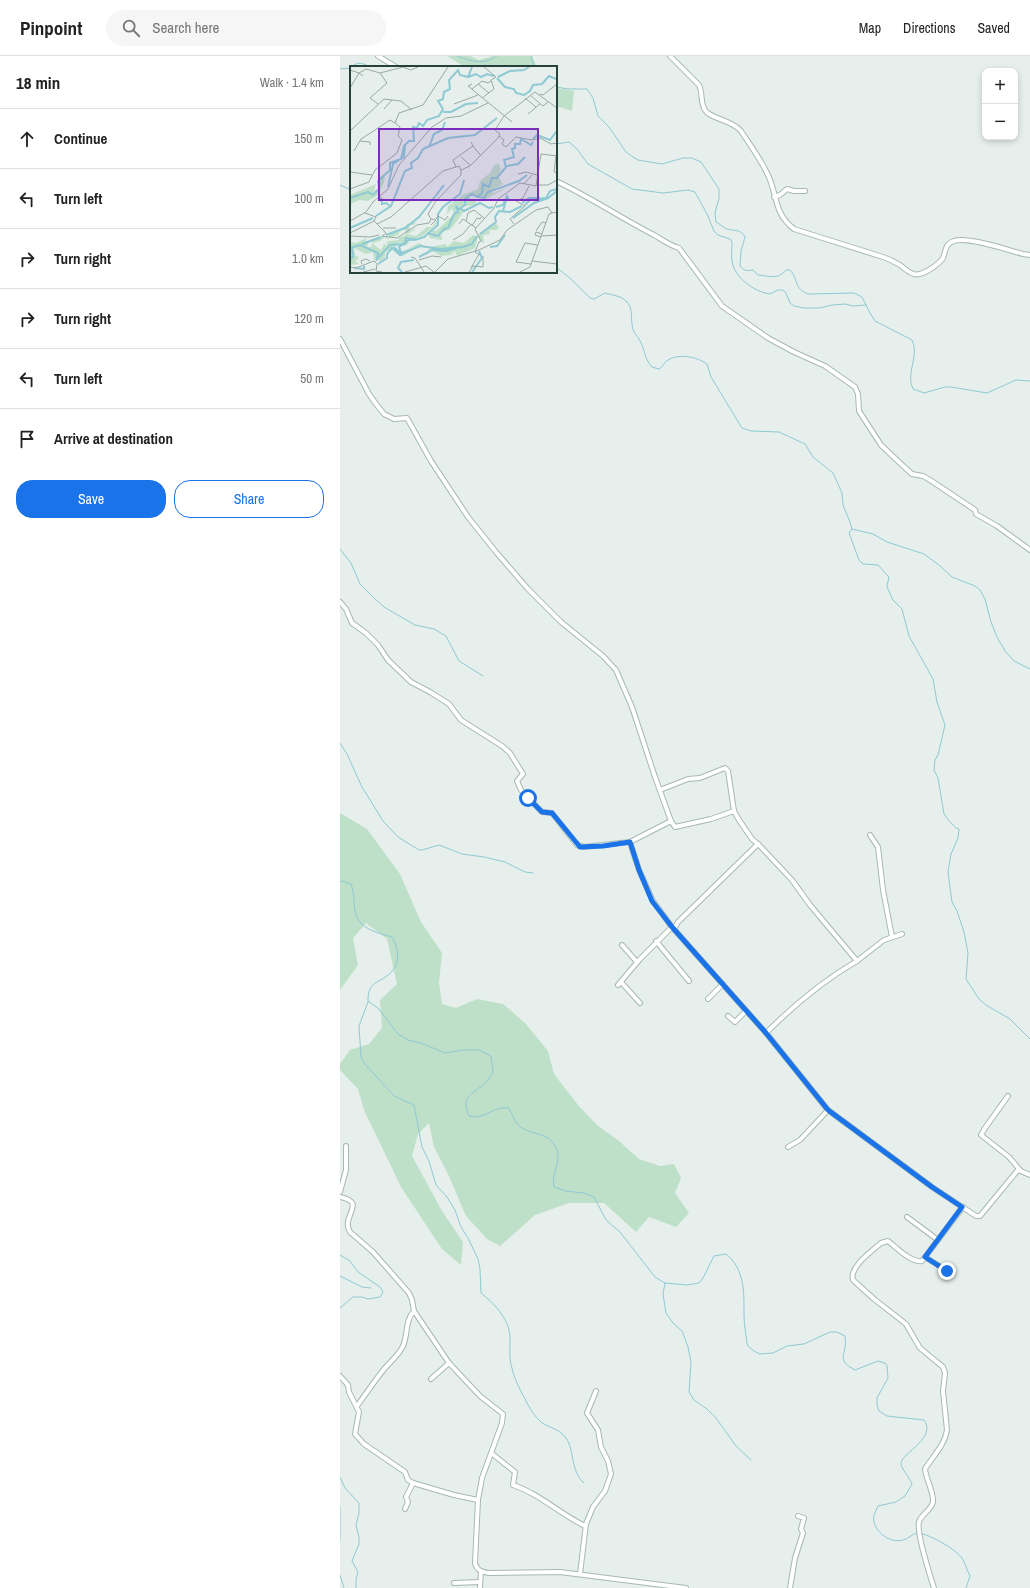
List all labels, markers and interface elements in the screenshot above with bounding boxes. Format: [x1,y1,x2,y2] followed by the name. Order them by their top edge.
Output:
[106,10,386,46] search box
[20,15,82,41] text: Pinpoint
[120,17,142,39] icon: search
[152,17,219,38] text: Search here
[859,19,881,37] text: Map
[903,19,955,37] text: Directions
[977,19,1010,37] text: Saved
[350,66,557,273] inset map
[982,68,1018,140] map controls
[982,68,1018,104] button: +
[16,71,60,94] text: 18 min
[260,74,324,91] text: Walk · 1.4 km
[982,104,1018,140] button: −
[16,128,38,150] icon: ahead
[54,128,107,149] text: Continue
[294,130,324,147] text: 150 m
[16,188,38,210] icon: left
[54,188,102,209] text: Turn left
[294,190,324,207] text: 100 m
[16,248,38,270] icon: right
[54,248,111,269] text: Turn right
[292,250,324,267] text: 1.0 km
[16,308,38,330] icon: right
[54,308,111,329] text: Turn right
[294,310,324,327] text: 120 m
[16,368,38,390] icon: left
[54,368,102,389] text: Turn left
[300,370,324,387] text: 50 m
[16,428,38,450] icon: arrive
[54,428,173,449] text: Arrive at destination
[16,480,166,518] button: Save
[174,480,324,518] button: Share
[519,789,537,807] route start
[938,1262,956,1280] route end

